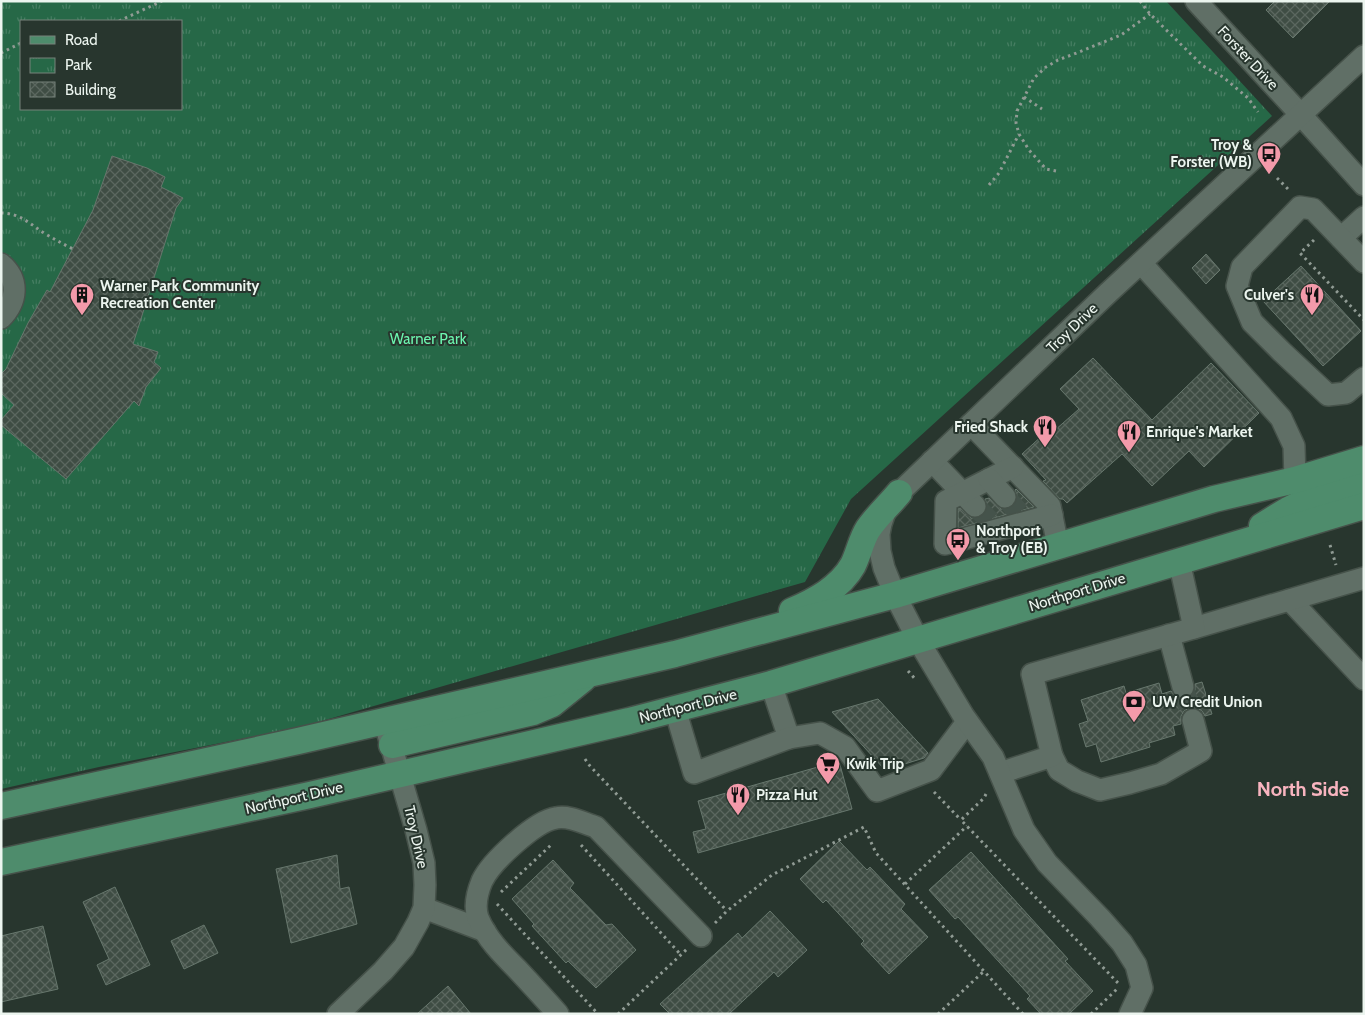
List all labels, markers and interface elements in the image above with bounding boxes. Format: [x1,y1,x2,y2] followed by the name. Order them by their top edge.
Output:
[20,20,182,110] legend
[1214,22,1282,94] street label: Forster Drive
[65,31,98,49] text: Road
[65,56,92,74] text: Park
[65,81,116,99] text: Building
[1170,136,1253,171] place label: Troy & Forster (WB)
[1256,141,1282,175] bus stop icon: Troy & Forster (WB)
[100,277,260,312] place label: Warner Park Community Recreation Center
[69,282,95,316] building icon: Warner Park Community Recreation Center
[1299,282,1325,316] restaurant icon: Culver's
[1244,286,1294,304] place label: Culver's
[1043,299,1101,357] street label: Troy Drive
[390,330,467,348] park label: Warner Park
[1032,414,1058,448] restaurant icon: Fried Shack
[954,418,1029,436] place label: Fried Shack
[1116,419,1142,453] restaurant icon: Enrique's Market
[1146,423,1253,441] place label: Enrique's Market
[976,522,1048,557] place label: Northport & Troy (EB)
[945,527,971,561] bus stop icon: Northport & Troy (EB)
[1027,569,1128,615] street label: Northport Drive
[637,685,739,727] street label: Northport Drive
[1121,689,1147,723] bank icon: UW Credit Union
[1152,693,1262,711] place label: UW Credit Union
[815,751,841,785] supermarket icon: Kwik Trip
[846,755,905,773] place label: Kwik Trip
[1257,777,1349,801] district label: North Side
[243,778,345,818] street label: Northport Drive
[725,782,751,816] restaurant icon: Pizza Hut
[756,786,818,804] place label: Pizza Hut
[400,804,432,870] street label: Troy Drive

